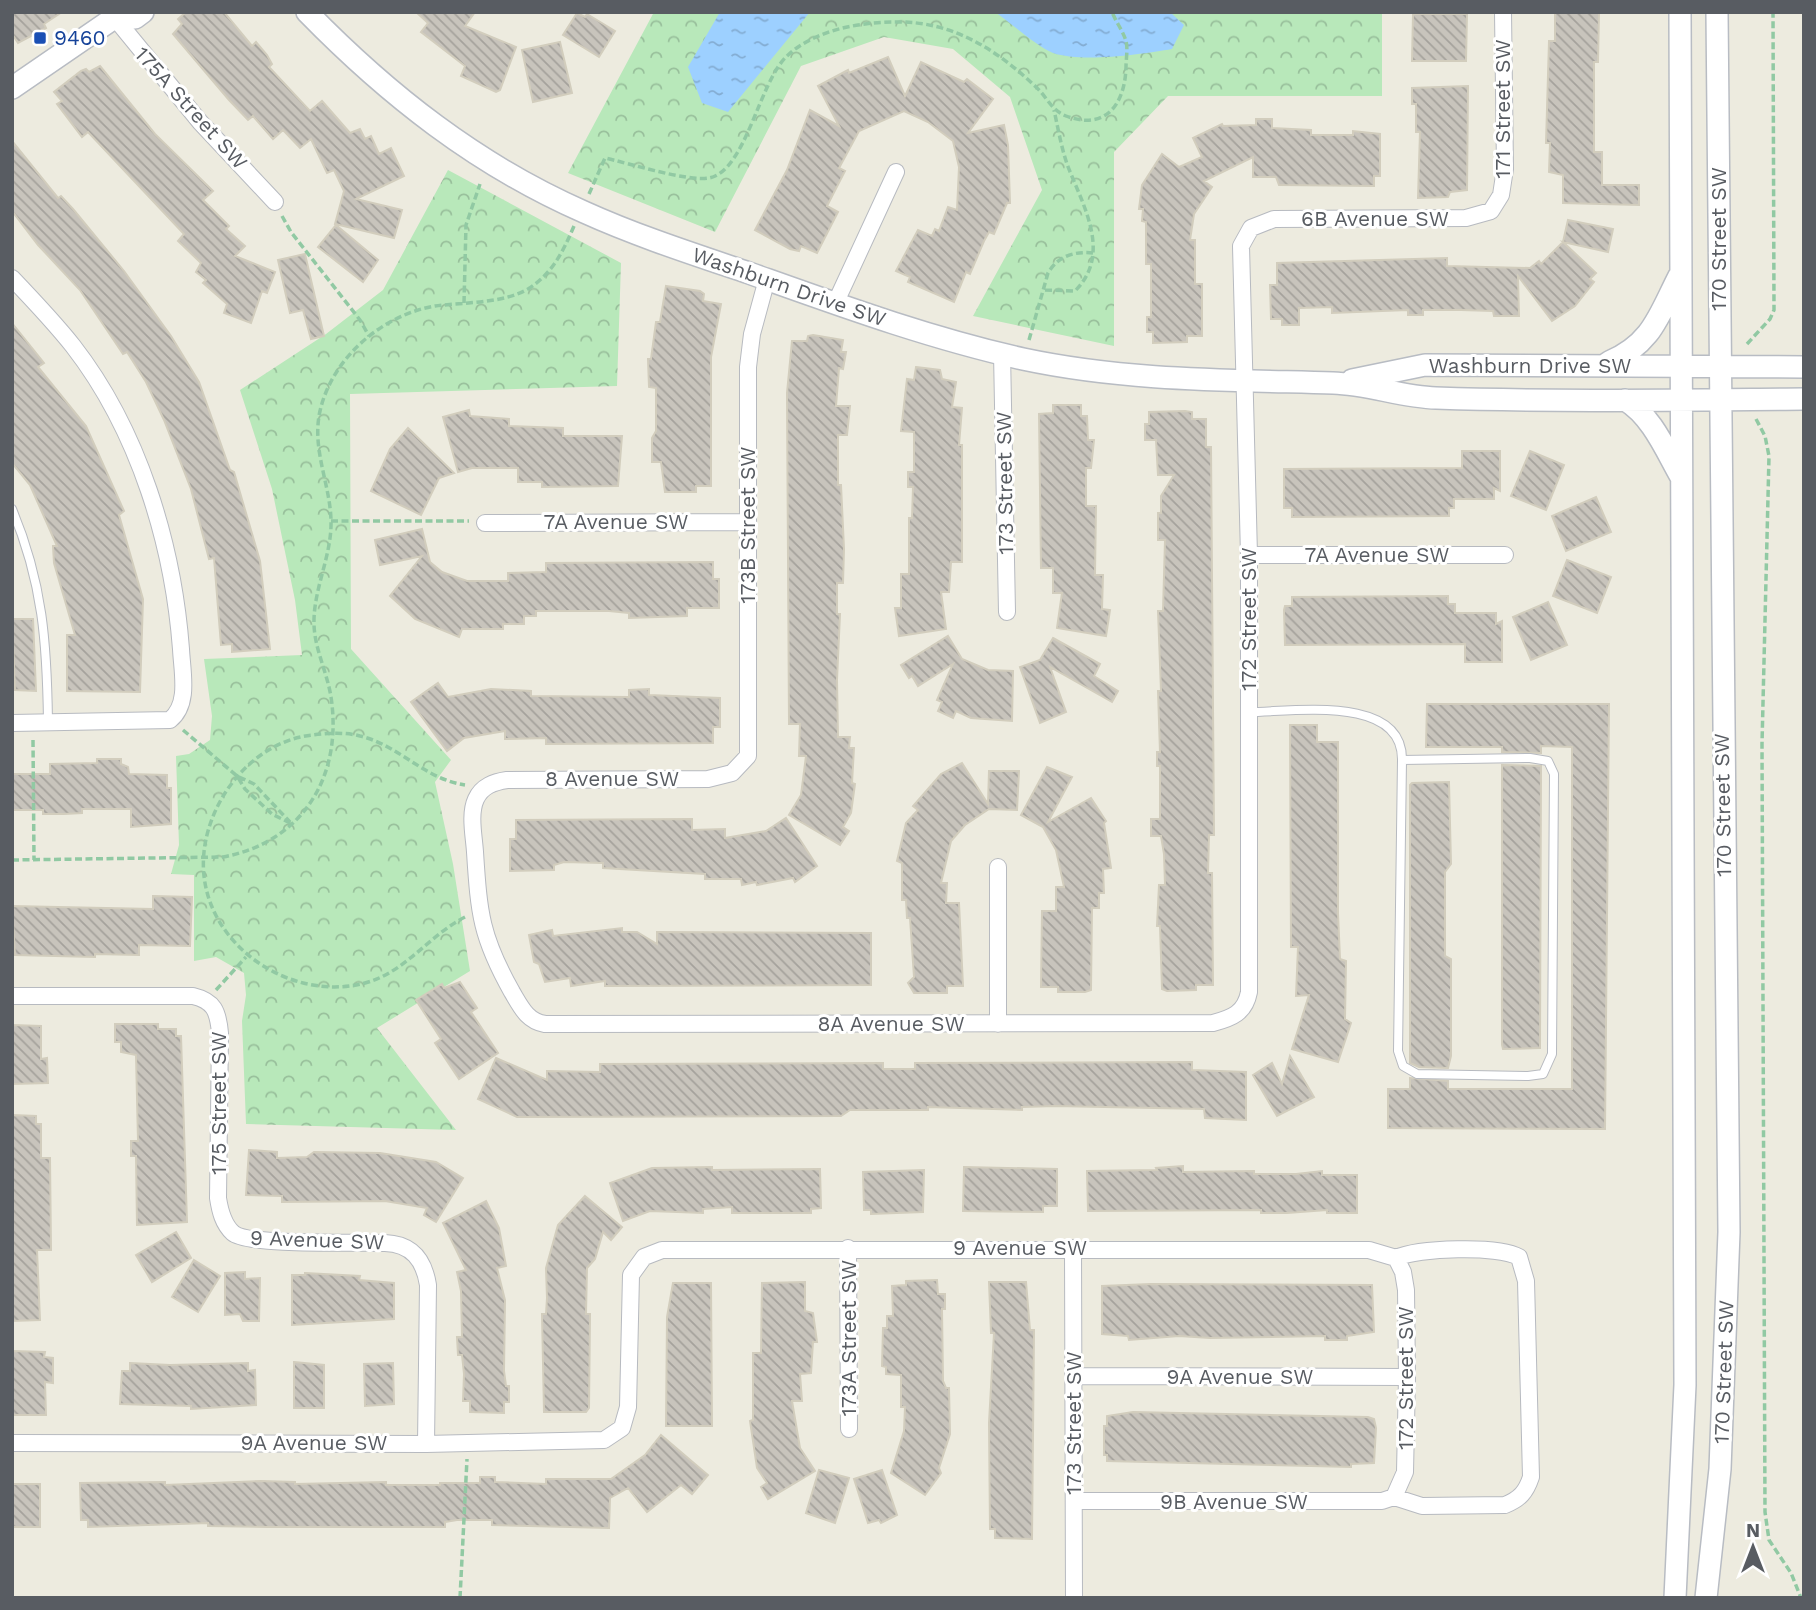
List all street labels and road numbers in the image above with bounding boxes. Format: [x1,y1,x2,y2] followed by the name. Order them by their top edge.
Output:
[1490,39,1515,179] street label: 171 Street SW
[130,41,253,174] street label: 175A Street SW
[1706,167,1731,311] street label: 170 Street SW
[1301,206,1449,231] street label: 6B Avenue SW
[689,242,889,331] street label: Washburn Drive SW
[1428,353,1632,378] street label: Washburn Drive SW
[991,411,1018,555] street label: 173 Street SW
[735,447,760,603] street label: 173B Street SW
[544,509,688,534] street label: 7A Avenue SW
[1305,542,1449,567] street label: 7A Avenue SW
[1236,547,1261,691] street label: 172 Street SW
[1709,733,1736,877] street label: 170 Street SW
[545,766,679,791] street label: 8 Avenue SW
[817,1011,965,1036] street label: 8A Avenue SW
[206,1031,231,1175] street label: 175 Street SW
[250,1225,385,1254] street label: 9 Avenue SW
[953,1235,1087,1260] street label: 9 Avenue SW
[836,1260,861,1416] street label: 173A Street SW
[1709,1300,1738,1444] street label: 170 Street SW
[1393,1306,1418,1450] street label: 172 Street SW
[1061,1351,1086,1495] street label: 173 Street SW
[1166,1364,1314,1389] street label: 9A Avenue SW
[240,1430,388,1455] street label: 9A Avenue SW
[1160,1489,1308,1514] street label: 9B Avenue SW

